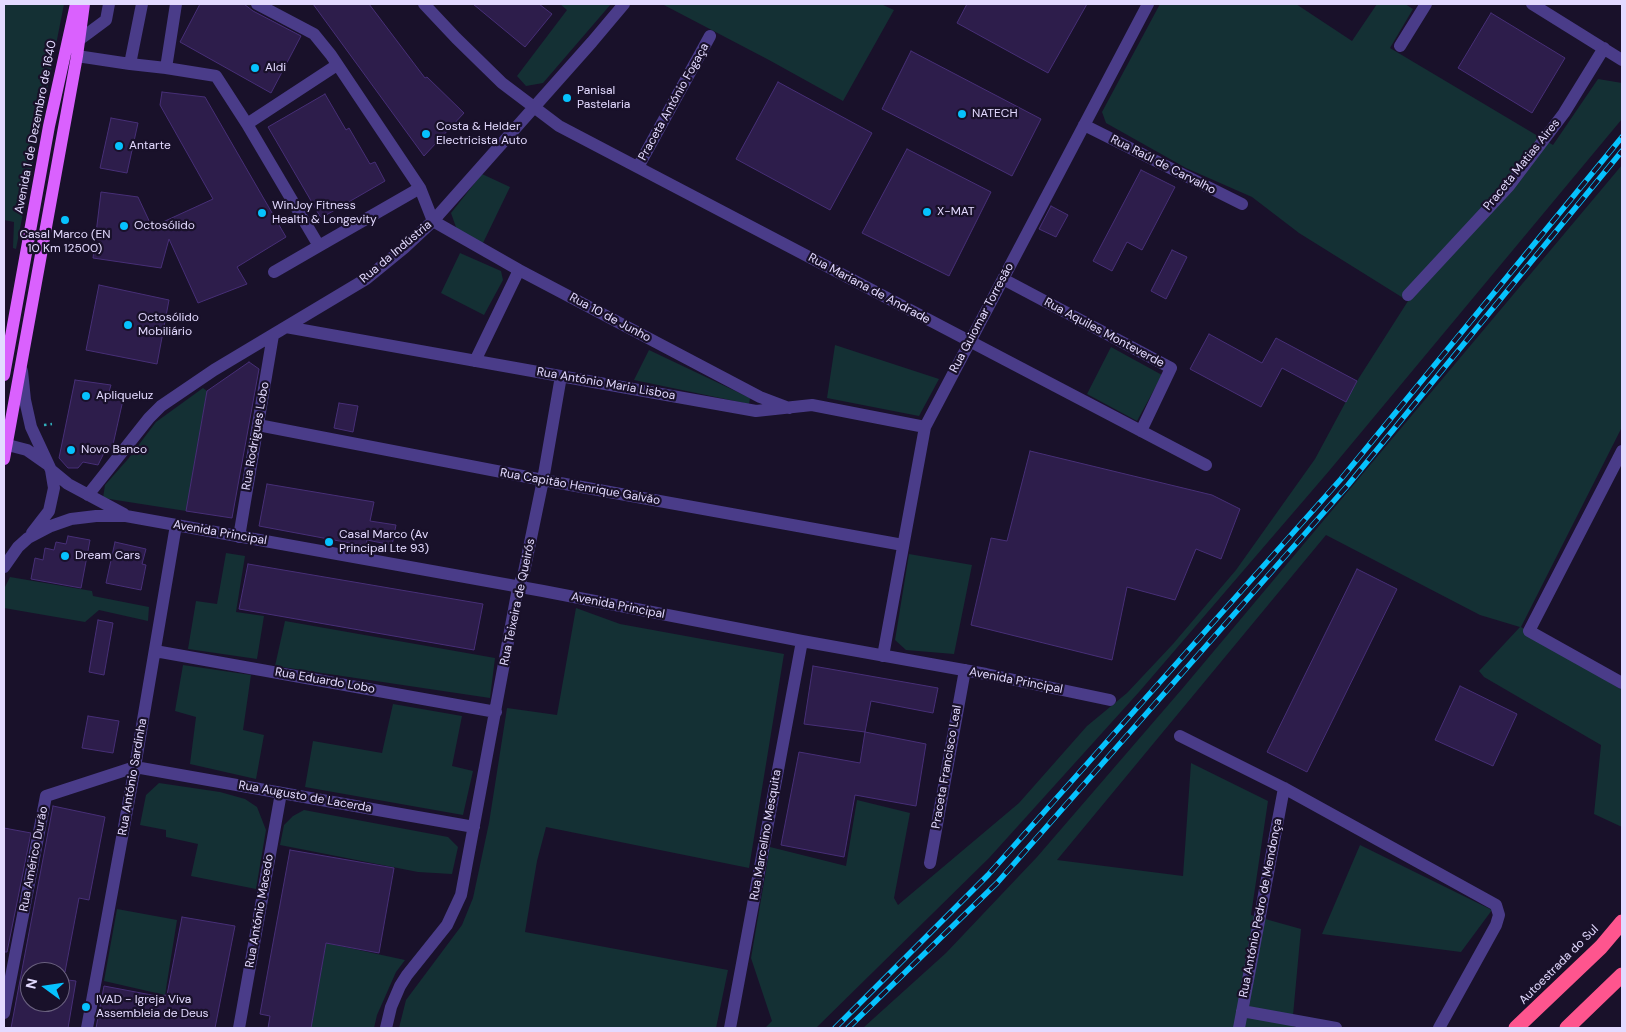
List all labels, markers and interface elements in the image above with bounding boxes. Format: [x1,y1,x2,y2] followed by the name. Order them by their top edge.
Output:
[12,39,60,215] street label: Avenida 1 de Dezembro de 1640
[636,41,712,163] street label: Praceta António Fogaça
[265,61,286,75] place label: Aldi
[249,62,261,74] marker: Aldi
[577,84,630,112] place label: Panisal Pastelaria
[561,92,573,104] marker: Panisal Pastelaria
[972,107,1018,121] place label: NATECH
[956,108,968,120] marker: NATECH
[1481,116,1563,214] street label: Praceta Matias Aires
[436,120,527,148] place label: Costa & Helder Electricista Auto
[420,128,432,140] marker: Costa & Helder Electricista Auto
[1108,132,1218,198] street label: Rua Raúl de Carvalho
[129,139,171,153] place label: Antarte
[113,140,125,152] marker: Antarte
[272,199,377,227] place label: WinJoy Fitness Health & Longevity
[937,205,975,219] place label: X-MAT
[921,206,933,218] marker: X-MAT
[256,207,268,219] marker: WinJoy Fitness Health & Longevity
[59,214,71,226] marker: Casal Marco (EN 10 Km 12500)
[357,218,435,286] street label: Rua da Indústria
[134,219,195,233] place label: Octosólido
[118,220,130,232] marker: Octosólido
[19,228,111,256] place label: Casal Marco (EN 10 Km 12500)
[806,251,932,327] street label: Rua Mariana de Andrade
[947,261,1017,375] street label: Rua Guiomar Torresão
[567,290,653,346] street label: Rua 10 de Junho
[1041,295,1167,371] street label: Rua Aquiles Monteverde
[138,311,199,339] place label: Octosólido Mobiliário
[122,319,134,331] marker: Octosólido Mobiliário
[536,365,676,403] street label: Rua António Maria Lisboa
[239,381,273,491] street label: Rua Rodrigues Lobo
[96,389,153,403] place label: Apliqueluz
[80,390,92,402] marker: Apliqueluz
[81,443,147,457] place label: Novo Banco
[65,444,77,456] marker: Novo Banco
[499,466,661,508] street label: Rua Capitão Henrique Galvão
[172,518,268,548] street label: Avenida Principal
[339,528,429,556] place label: Casal Marco (Av Principal Lte 93)
[323,536,335,548] marker: Casal Marco (Av Principal Lte 93)
[498,537,538,667] street label: Rua Teixeira de Queirós
[75,549,140,563] place label: Dream Cars
[59,550,71,562] marker: Dream Cars
[570,590,666,622] street label: Avenida Principal
[274,665,376,697] street label: Rua Eduardo Lobo
[968,665,1064,697] street label: Avenida Principal
[929,704,965,830] street label: Praceta Francisco Leal
[116,717,150,837] street label: Rua António Sardinha
[747,769,785,901] street label: Rua Marcelino Mesquita
[237,778,373,816] street label: Rua Augusto de Lacerda
[17,805,51,913] street label: Rua Américo Durão
[1237,817,1285,999] street label: Rua António Pedro de Mendonça
[243,853,277,969] street label: Rua António Macedo
[1516,922,1602,1008] street label: Autoestrada do Sul
[20,962,70,1012] north arrow
[21,976,41,991] text: N
[96,993,209,1021] place label: IVAD - Igreja Viva Assembleia de Deus
[80,1001,92,1013] marker: IVAD - Igreja Viva Assembleia de Deus

